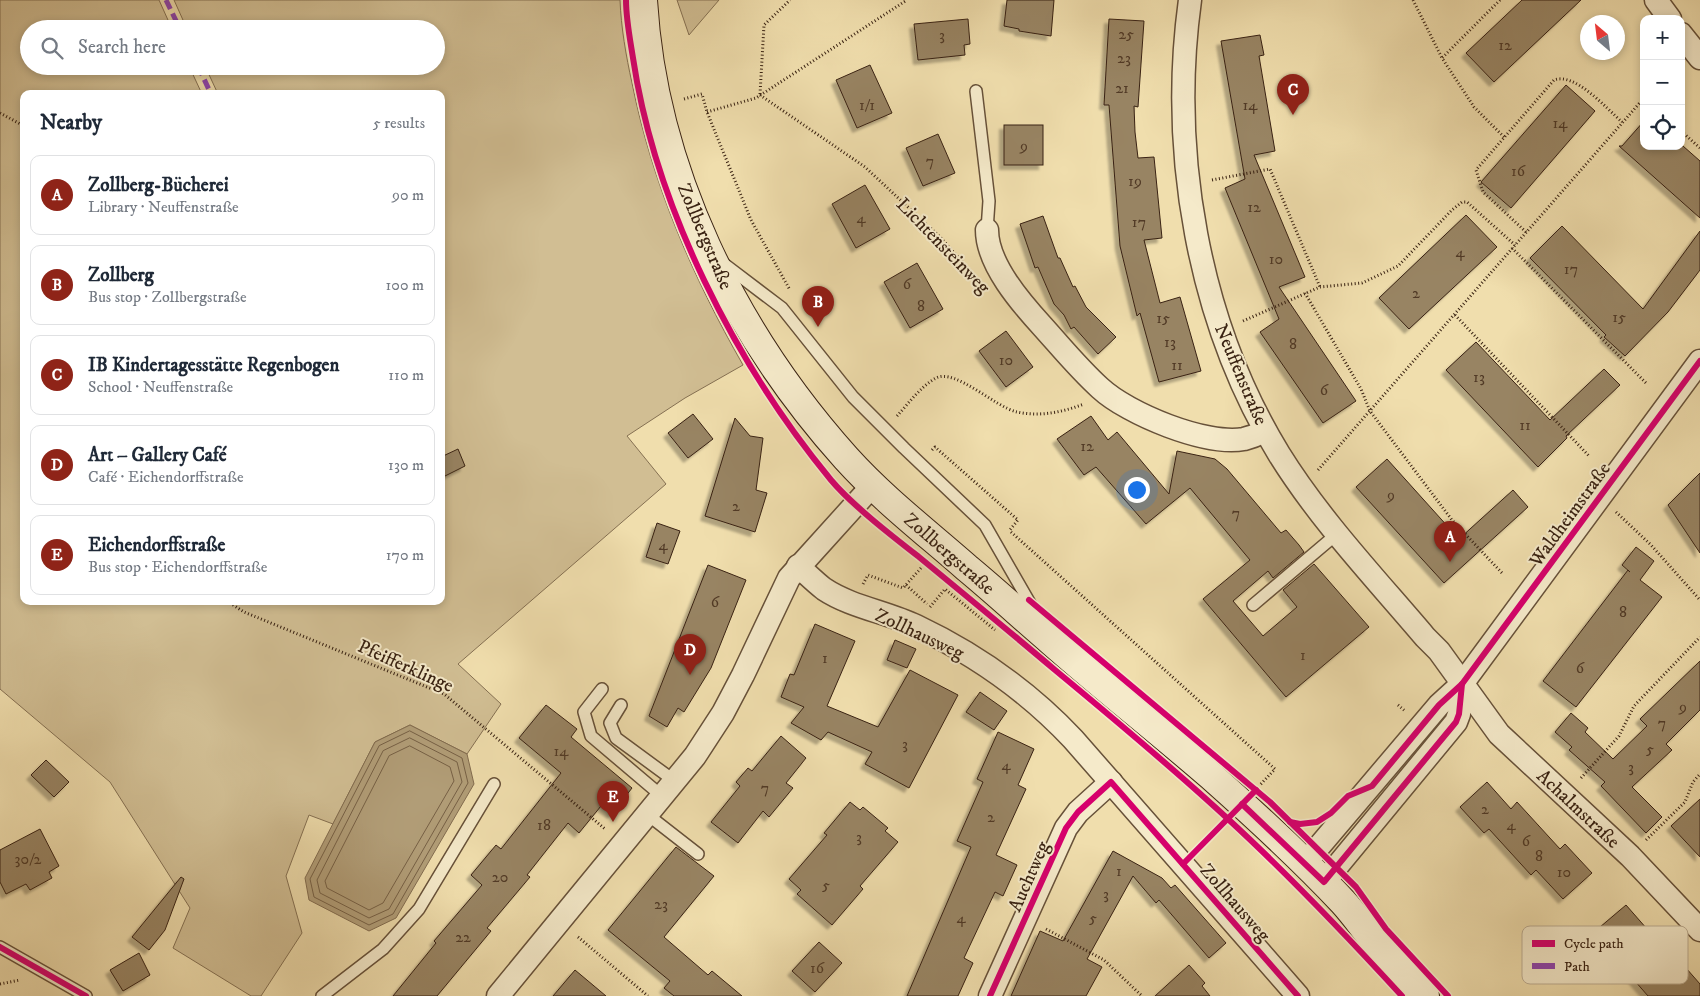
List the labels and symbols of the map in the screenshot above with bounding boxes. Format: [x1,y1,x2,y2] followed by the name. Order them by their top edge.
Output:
[1580,15,1625,60] north arrow
[1118,24,1134,44] house number: 25
[939,25,945,45] house number: 3
[1498,35,1512,55] house number: 12
[1117,48,1131,68] house number: 23
[1277,74,1309,115] pin: C
[1115,78,1129,98] house number: 21
[859,95,875,115] house number: 1/1
[1242,95,1258,115] house number: 14
[1552,113,1568,133] house number: 14
[1019,136,1028,156] house number: 9
[926,151,934,171] house number: 7
[1511,161,1526,181] house number: 16
[1128,171,1142,191] house number: 19
[672,180,737,293] street label: Zollbergstraße
[891,193,995,299] street label: Lichtensteinweg
[1247,197,1261,217] house number: 12
[856,208,866,228] house number: 4
[1132,212,1146,232] house number: 17
[1455,242,1465,262] house number: 4
[1269,249,1283,269] house number: 10
[1564,259,1578,279] house number: 17
[903,274,912,294] house number: 6
[1412,283,1420,303] house number: 2
[802,286,834,327] pin: B
[917,296,925,316] house number: 8
[1612,307,1626,327] house number: 15
[1156,308,1170,328] house number: 15
[1209,321,1272,429] street label: Neuffenstraße
[1164,332,1176,352] house number: 13
[1289,334,1297,354] house number: 8
[999,350,1013,370] house number: 10
[1171,355,1183,375] house number: 11
[1473,367,1485,387] house number: 13
[1320,380,1329,400] house number: 6
[1519,415,1531,435] house number: 11
[1080,436,1094,456] house number: 12
[1524,458,1616,572] street label: Waldheimstraße
[1124,477,1150,503] your location
[1386,485,1395,505] house number: 9
[732,496,740,516] house number: 2
[1232,503,1240,523] house number: 7
[899,508,999,600] street label: Zollbergstraße
[1434,521,1466,562] pin: A
[658,535,668,555] house number: 4
[711,592,720,612] house number: 6
[1619,602,1627,622] house number: 8
[871,604,968,665] street label: Zollhausweg
[674,634,706,675] pin: D
[354,635,457,698] street label: Pfeifferklinge
[1300,645,1306,665] house number: 1
[822,648,828,668] house number: 1
[1576,658,1585,678] house number: 6
[1678,697,1687,717] house number: 9
[1658,713,1666,733] house number: 7
[902,734,908,754] house number: 3
[1646,739,1654,759] house number: 5
[553,741,569,761] house number: 14
[1001,755,1011,775] house number: 4
[1628,757,1634,777] house number: 3
[1532,765,1624,853] street label: Achalmstraße
[761,778,769,798] house number: 7
[597,781,629,822] pin: E
[1481,799,1489,819] house number: 2
[987,807,995,827] house number: 2
[537,815,551,835] house number: 18
[1506,815,1516,835] house number: 4
[856,827,862,847] house number: 3
[1522,831,1531,851] house number: 6
[1004,837,1055,915] street label: Auchtweg
[1535,846,1543,866] house number: 8
[15,849,42,869] house number: 30/2
[1195,859,1275,947] street label: Zollhausweg
[1116,861,1122,881] house number: 1
[1557,862,1571,882] house number: 10
[492,867,508,887] house number: 20
[822,875,830,895] house number: 5
[1103,884,1109,904] house number: 3
[654,894,668,914] house number: 23
[956,908,966,928] house number: 4
[1089,908,1097,928] house number: 5
[1522,926,1688,984] legend
[455,927,471,947] house number: 22
[1564,935,1624,953] text: Cycle path
[810,958,825,978] house number: 16
[1564,958,1591,976] text: Path

